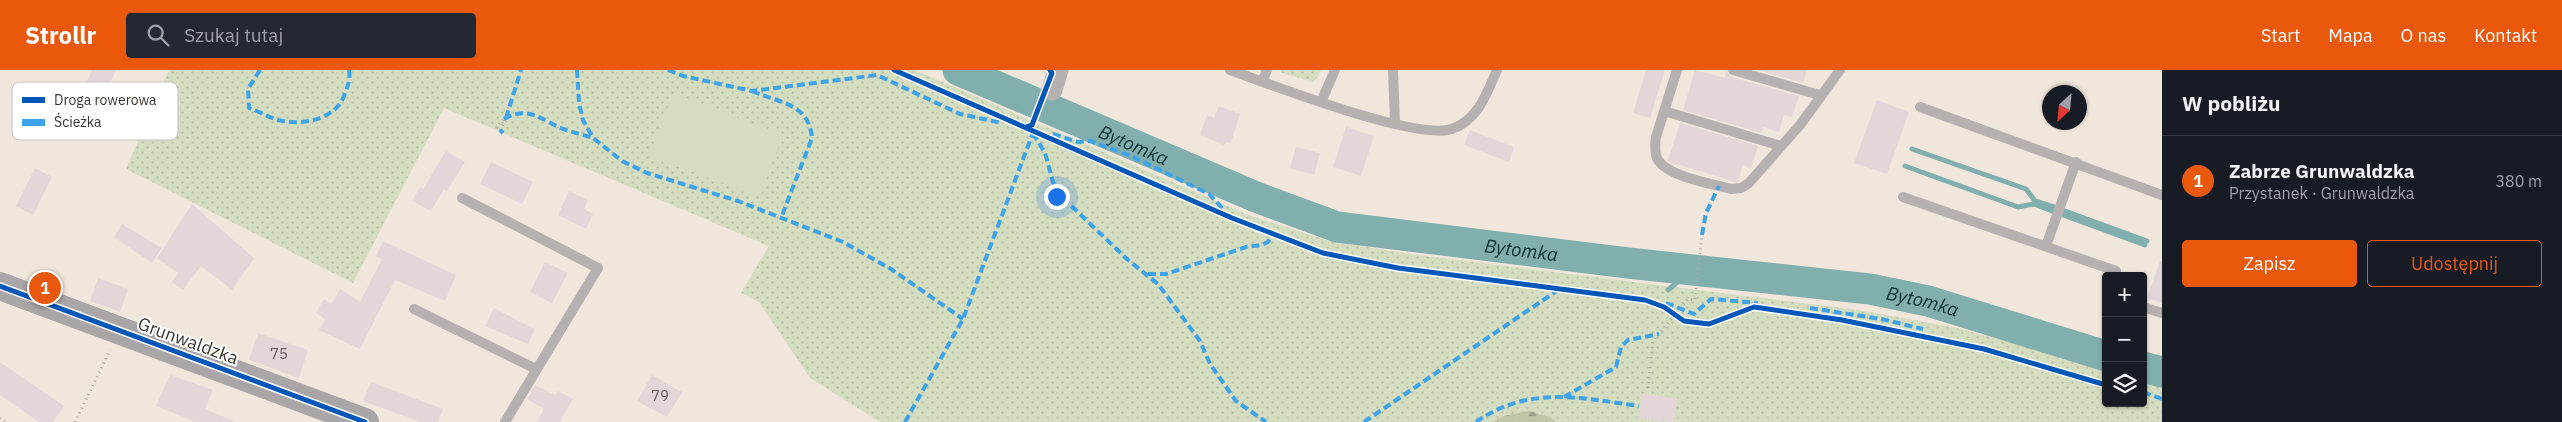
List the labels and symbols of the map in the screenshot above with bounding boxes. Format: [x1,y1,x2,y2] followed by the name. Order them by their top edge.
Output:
[12,82,178,140] legend
[2042,85,2087,130] north arrow
[54,91,157,109] text: Droga rowerowa
[54,112,102,131] text: Ścieżka
[1095,119,1172,170] water label: Bytomka
[1044,184,1070,210] your location
[1483,233,1560,266] water label: Bytomka
[29,269,61,307] pin: 1
[1884,281,1962,322] water label: Bytomka
[135,312,242,369] street label: Grunwaldzka
[270,344,288,363] house number: 75
[651,386,669,405] house number: 79

